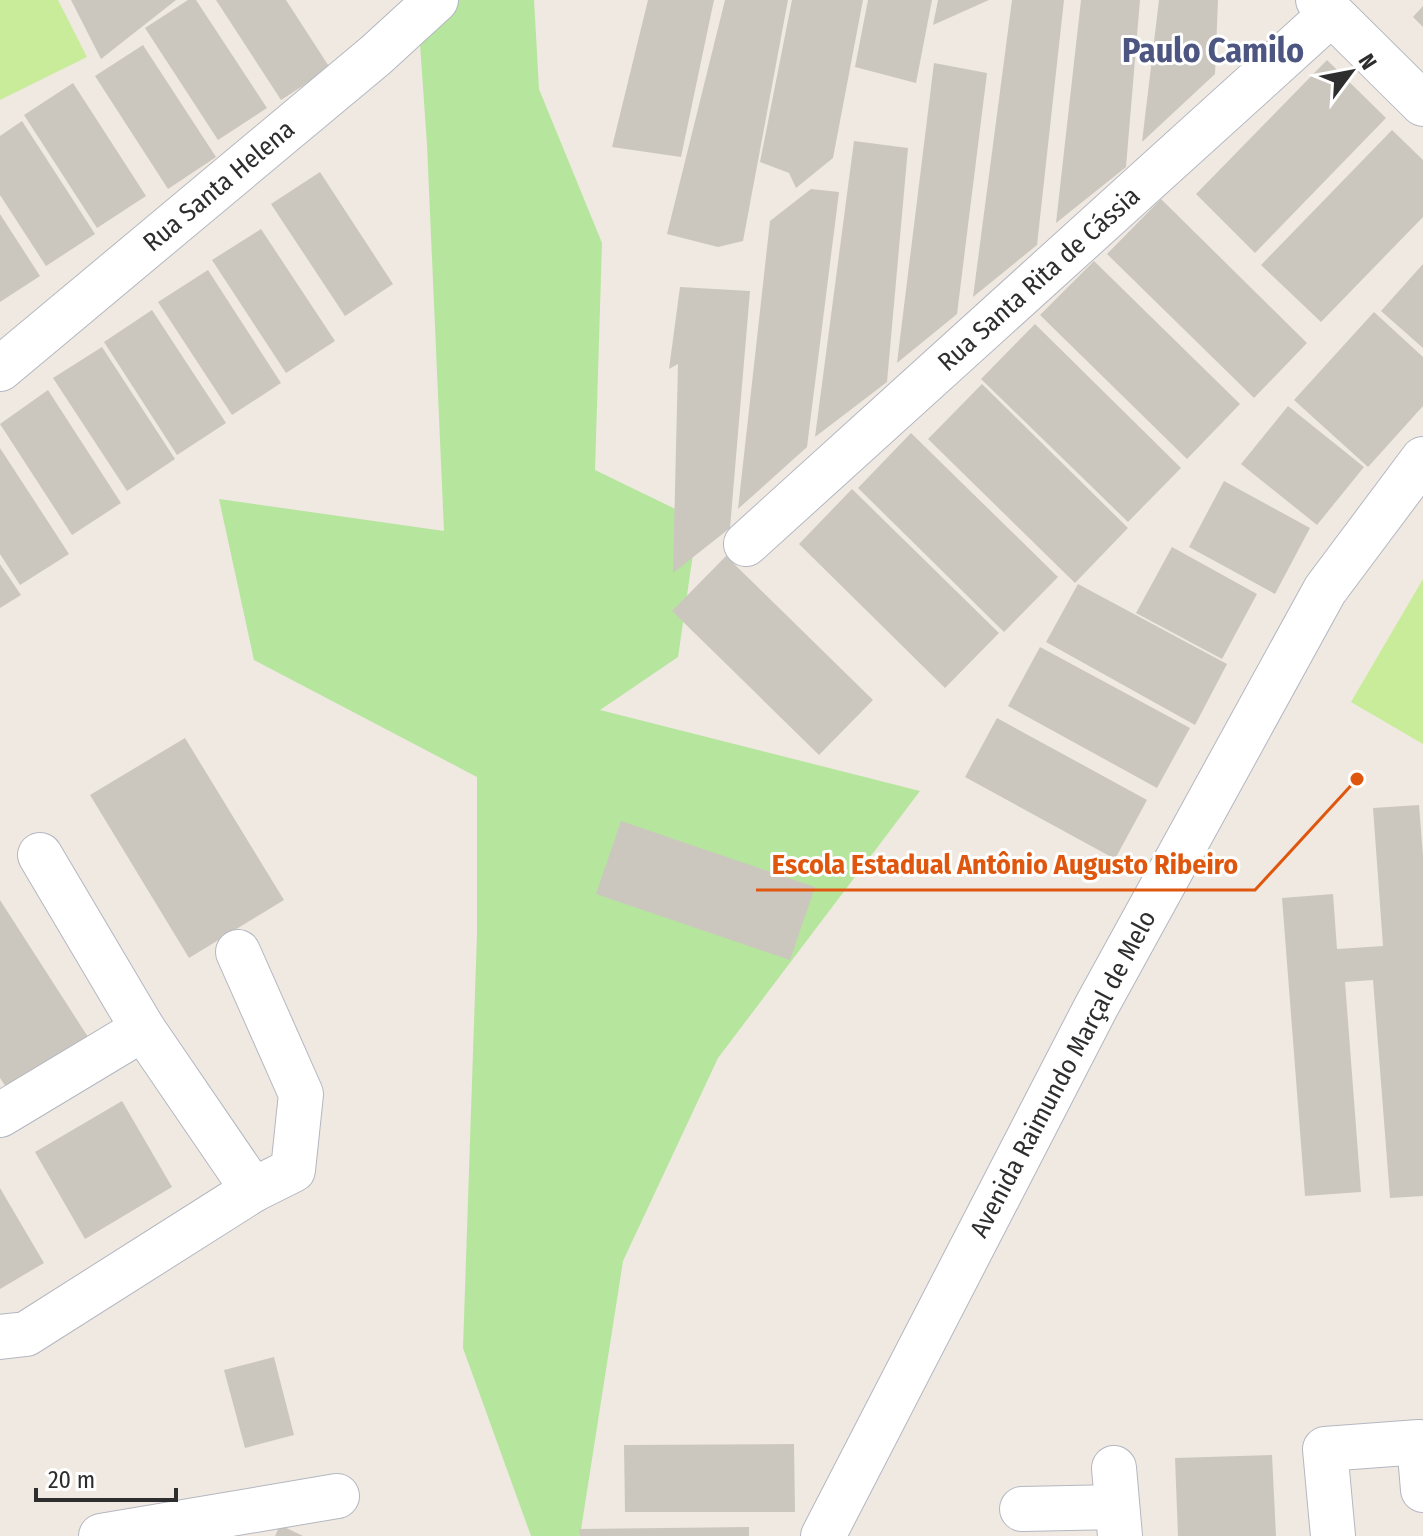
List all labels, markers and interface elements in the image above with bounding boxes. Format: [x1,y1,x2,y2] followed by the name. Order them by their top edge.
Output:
[1122,30,1304,71] district label: Paulo Camilo
[1311,32,1391,112] north arrow
[1353,49,1382,74] text: N
[137,114,301,258] street label: Rua Santa Helena
[932,180,1146,378] street label: Rua Santa Rita de Cássia
[756,838,1255,890] callout: Escola Estadual Antônio Augusto Ribeiro
[772,848,1238,881] text: Escola Estadual Antônio Augusto Ribeiro
[963,905,1163,1243] street label: Avenida Raimundo Marçal de Melo
[36,1452,176,1502] scale bar
[48,1466,95,1494] text: 20 m

